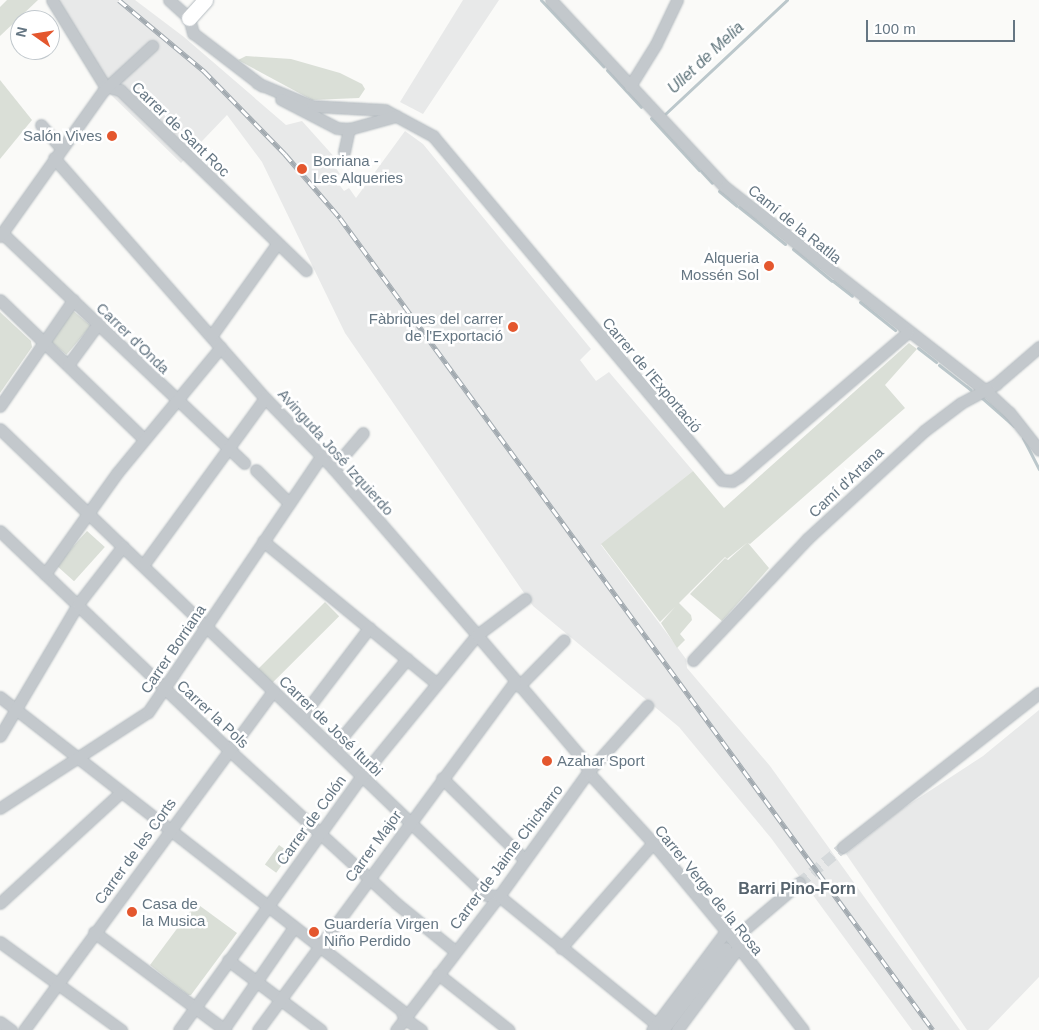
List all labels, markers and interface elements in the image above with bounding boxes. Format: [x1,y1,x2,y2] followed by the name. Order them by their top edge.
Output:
[10,10,60,60] north arrow
[869,10,1018,42] scale bar
[664,18,748,98] water label: Ullet de Melia
[874,20,916,37] text: 100 m
[12,25,30,39] text: N
[128,78,234,180] street label: Carrer de Sant Roc
[23,127,102,145] place label: Salón Vives
[106,130,118,142] marker: Salón Vives
[313,151,404,186] place label: Borriana - Les Alqueries
[295,162,309,176] marker: Borriana - Les Alqueries
[745,181,845,267] street label: Camí de la Ratlla
[681,248,759,283] place label: Alqueria Mossén Sol
[763,260,775,272] marker: Alqueria Mossén Sol
[93,299,173,377] street label: Carrer d'Onda
[369,309,503,344] place label: Fàbriques del carrer de l'Exportació
[599,314,705,436] street label: Carrer de l'Exportació
[507,321,519,333] marker: Fàbriques del carrer de l'Exportació
[274,385,398,519] street label: Avinguda José Izquierdo
[805,443,887,521] street label: Camí d'Artana
[137,601,209,697] street label: Carrer Borriana
[276,672,386,780] street label: Carrer de José Iturbi
[173,676,253,752] street label: Carrer la Pols
[557,752,645,770] place label: Azahar Sport
[541,755,553,767] marker: Azahar Sport
[272,772,350,868] street label: Carrer de Colón
[446,781,566,933] street label: Carrer de Jaime Chicharro
[90,794,180,908] street label: Carrer de les Corts
[341,807,405,885] street label: Carrer Major
[651,821,767,959] street label: Carrer Verge de la Rosa
[738,879,856,899] district label: Barri Pino-Forn
[142,894,205,929] place label: Casa de la Musica
[126,906,138,918] marker: Casa de la Musica
[324,914,439,949] place label: Guardería Virgen Niño Perdido
[308,926,320,938] marker: Guardería Virgen Niño Perdido

